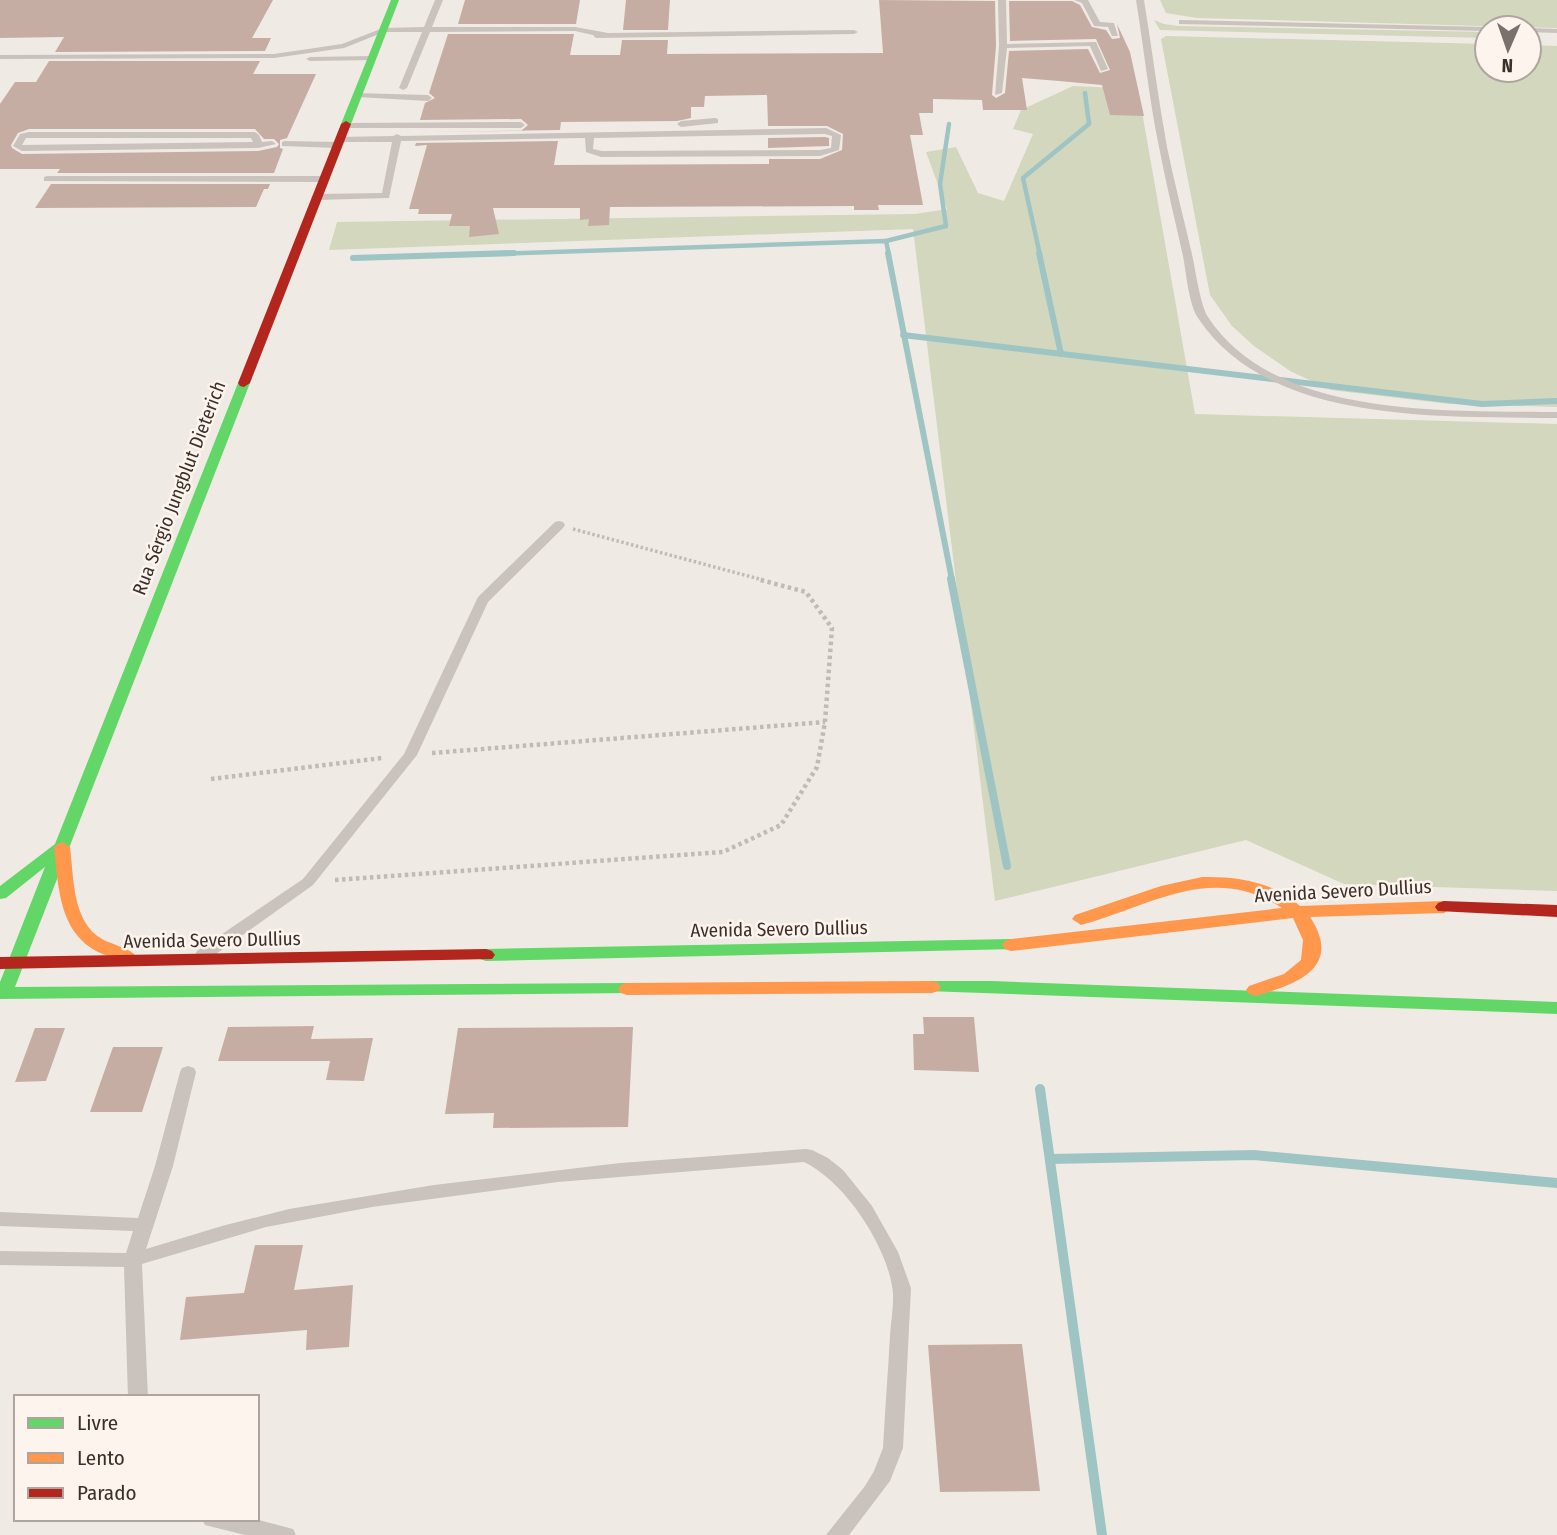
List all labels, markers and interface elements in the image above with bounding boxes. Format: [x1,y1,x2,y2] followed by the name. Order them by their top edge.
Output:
[1473,14,1543,84] north arrow
[1501,54,1514,77] text: N
[128,378,230,598] street label: Rua Sérgio Jungblut Dieterich
[1254,875,1432,907] street label: Avenida Severo Dullius
[690,916,868,942] street label: Avenida Severo Dullius
[123,927,301,953] street label: Avenida Severo Dullius
[14,1395,259,1521] legend
[77,1410,118,1436] text: Livre
[77,1445,125,1471] text: Lento
[77,1480,136,1506] text: Parado

